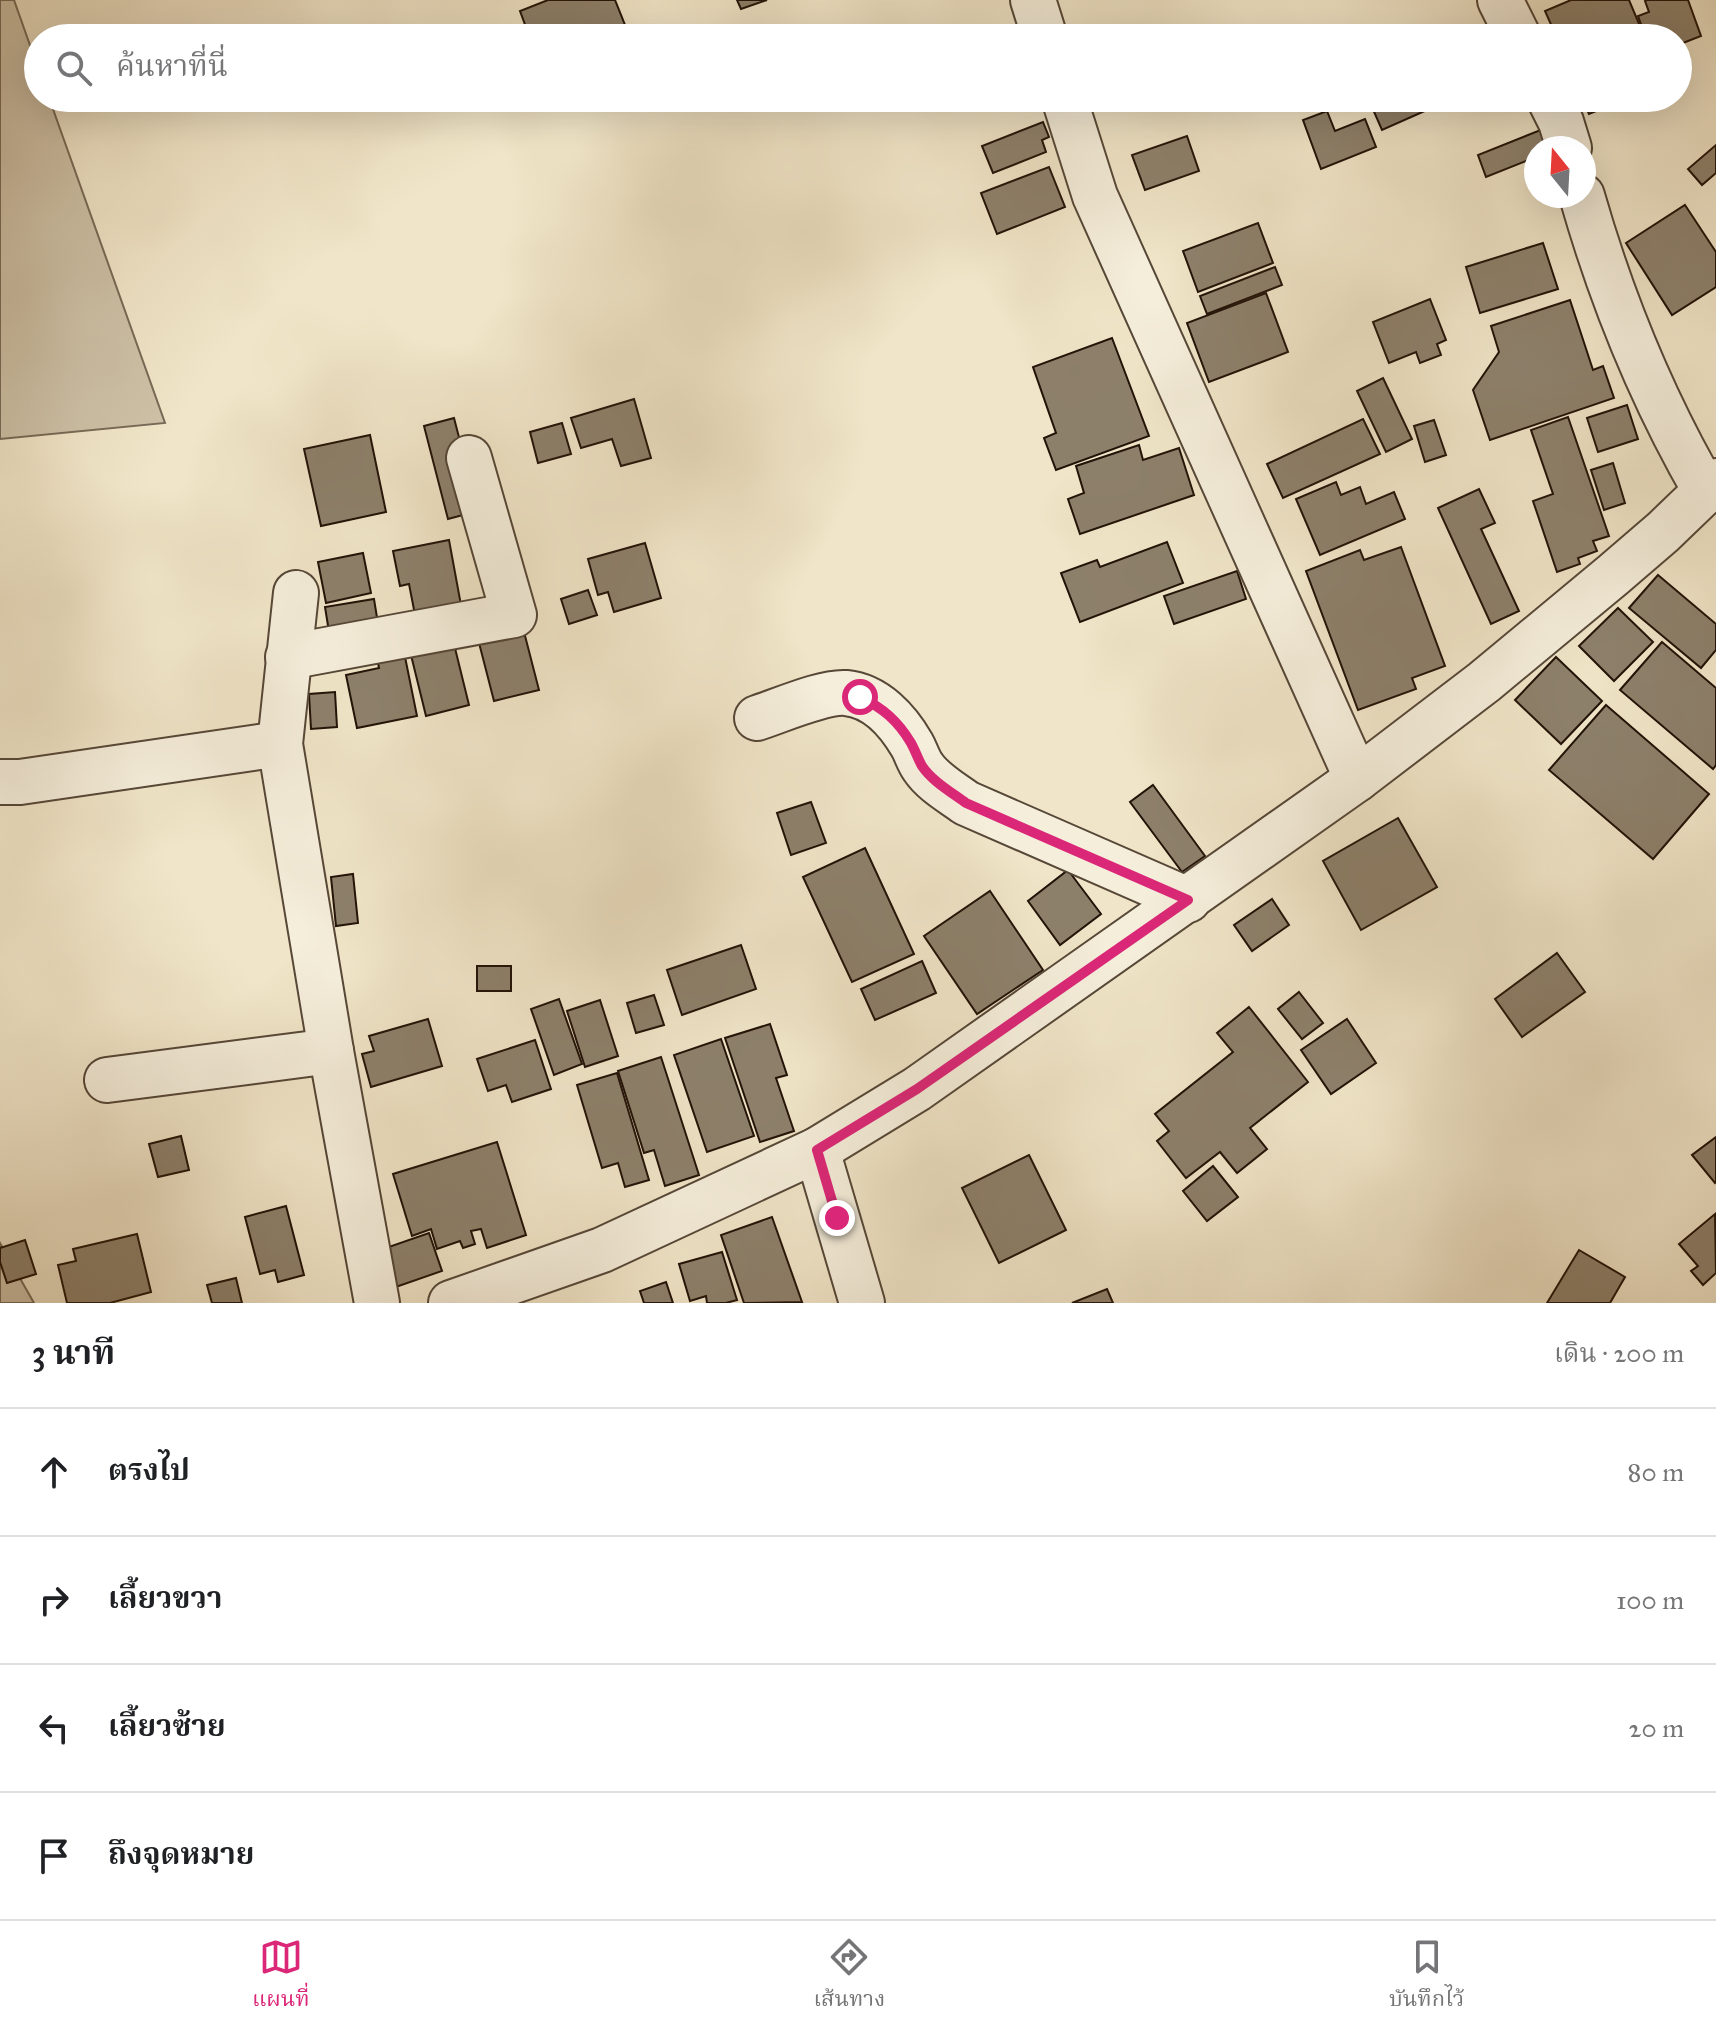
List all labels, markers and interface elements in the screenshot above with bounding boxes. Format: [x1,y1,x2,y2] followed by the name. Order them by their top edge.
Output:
[24,24,1692,112] search box
[52,46,96,90] icon: search
[116,48,228,84] text: ค้นหาที่นี่
[1524,136,1596,208] north arrow
[842,679,878,715] route start
[819,1200,855,1236] route end
[32,1332,115,1373] text: 3 นาที
[1554,1337,1684,1369] text: เดิน · 200 m
[32,1450,76,1494] icon: ahead
[108,1452,190,1488] text: ตรงไป
[1628,1456,1684,1488] text: 80 m
[32,1578,76,1622] icon: right
[108,1580,222,1616] text: เลี้ยวขวา
[1616,1584,1684,1616] text: 100 m
[32,1706,76,1750] icon: left
[108,1708,226,1744] text: เลี้ยวซ้าย
[1629,1712,1684,1744] text: 20 m
[32,1834,76,1878] icon: arrive
[108,1836,254,1872] text: ถึงจุดหมาย
[252,1935,310,2018] tab: แผนที่
[814,1935,885,2018] tab: เส้นทาง
[1389,1935,1464,2018] tab: บันทึกไว้

